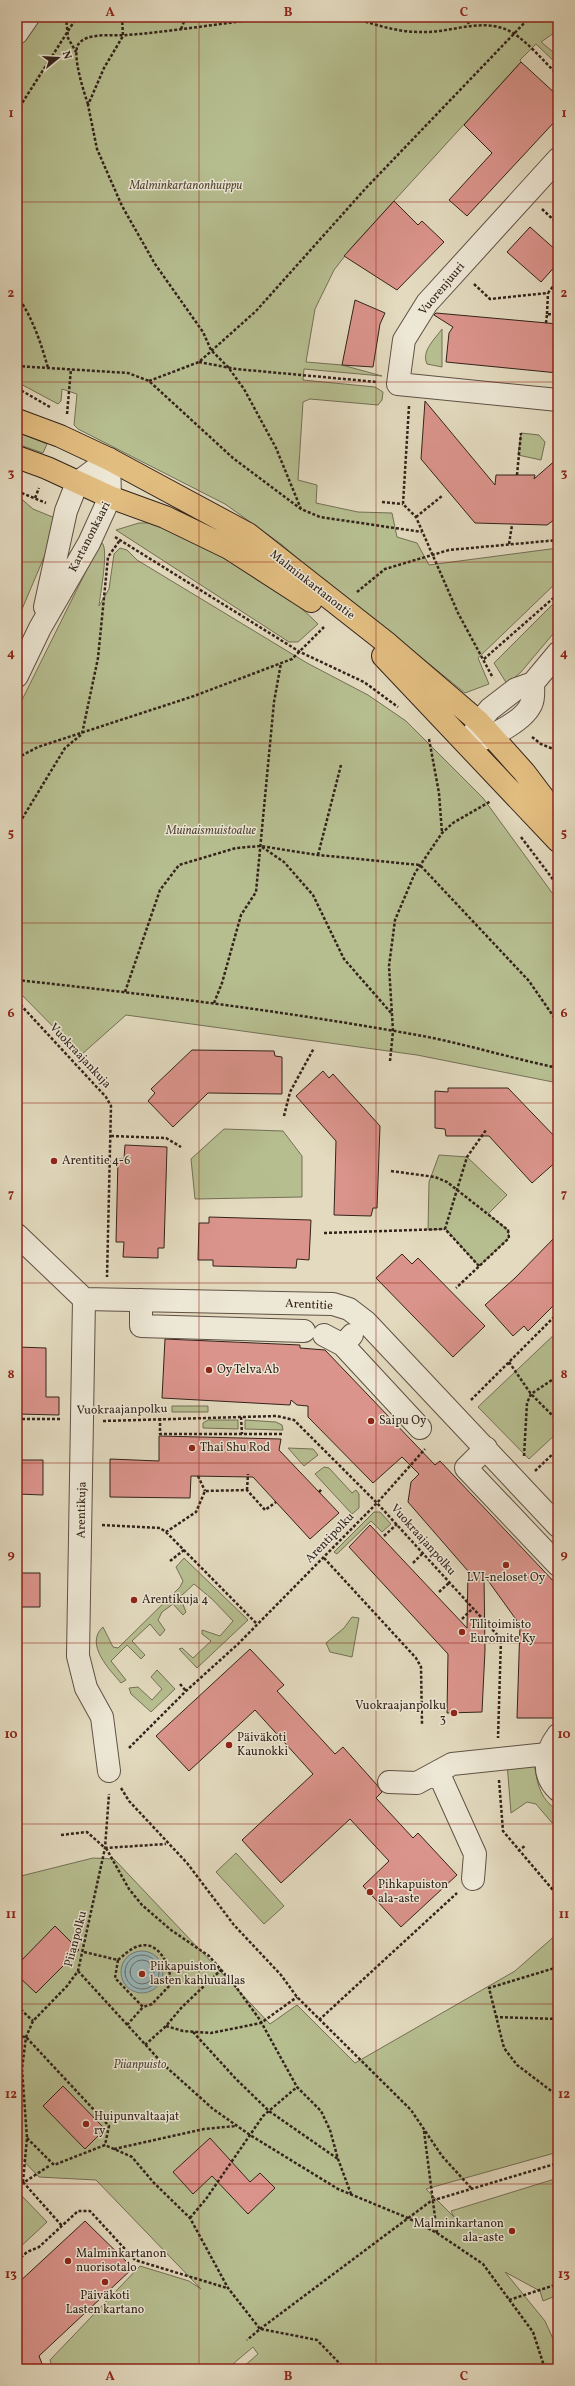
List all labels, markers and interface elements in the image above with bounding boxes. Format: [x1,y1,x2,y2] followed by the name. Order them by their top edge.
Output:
[105,4,115,22] text: A
[284,4,293,22] text: B
[460,4,468,22] text: C
[38,38,78,78] north arrow
[58,49,74,61] text: N
[8,105,14,123] text: 1
[561,105,567,123] text: 1
[129,178,242,194] park label: Malminkartanonhuippu
[415,259,469,319] street label: Vuorenjuuri
[8,285,15,303] text: 2
[561,285,568,303] text: 2
[8,465,15,483] text: 3
[561,465,568,483] text: 3
[65,499,115,575] street label: Kartanonkaari
[266,547,358,624] street label: Malminkartanontie
[7,645,15,663] text: 4
[560,645,568,663] text: 4
[165,823,257,839] park label: Muinaismuistoalue
[8,825,14,843] text: 5
[561,825,567,843] text: 5
[7,1005,15,1023] text: 6
[560,1005,568,1023] text: 6
[46,1020,114,1092] street label: Vuokraajankuja
[62,1153,130,1169] place label: Arentitie 4-6
[49,1156,59,1166] marker: Arentitie 4-6
[8,1186,14,1204] text: 7
[561,1186,567,1204] text: 7
[285,1296,334,1314] street label: Arentitie
[217,1362,280,1378] place label: Oy Telva Ab
[204,1365,214,1375] marker: Oy Telva Ab
[7,1366,15,1384] text: 8
[560,1366,568,1384] text: 8
[76,1401,168,1419] street label: Vuokraajanpolku
[379,1413,427,1429] place label: Saipu Oy
[366,1416,376,1426] marker: Saipu Oy
[200,1440,270,1456] place label: Thai Shu Rod
[187,1443,197,1453] marker: Thai Shu Rod
[74,1481,90,1539] street label: Arentikuja
[387,1501,459,1579] street label: Vuokraajanpolku
[302,1509,358,1567] street label: Arentipolku
[7,1546,15,1564] text: 9
[560,1546,568,1564] text: 9
[501,1560,511,1570] marker: LVI-neloset Oy
[467,1570,546,1586] place label: LVI-neloset Oy
[142,1592,208,1608] place label: Arentikuja 4
[129,1595,139,1605] marker: Arentikuja 4
[470,1617,536,1647] place label: Tilitoimisto Euromite Ky
[457,1627,467,1637] marker: Tilitoimisto Euromite Ky
[355,1698,446,1728] place label: Vuokraajanpolku 3
[449,1708,459,1718] marker: Vuokraajanpolku 3
[4,1726,18,1744] text: 10
[557,1726,571,1744] text: 10
[237,1730,288,1760] place label: Päiväkoti Kaunokki
[224,1740,234,1750] marker: Päiväkoti Kaunokki
[378,1877,448,1907] place label: Pihkapuiston ala-aste
[365,1887,375,1897] marker: Pihkapuiston ala-aste
[6,1906,16,1924] text: 11
[559,1906,569,1924] text: 11
[61,1909,91,1969] street label: Piianpolku
[150,1959,245,1989] place label: Piikapuiston lasten kahluuallas
[137,1969,147,1979] marker: Piikapuiston lasten kahluuallas
[113,2057,167,2073] park label: Piianpuisto
[5,2086,17,2104] text: 12
[558,2086,570,2104] text: 12
[94,2109,179,2139] place label: Huipunvaltaajat ry
[81,2119,91,2129] marker: Huipunvaltaajat ry
[413,2216,504,2246] place label: Malminkartanon ala-aste
[507,2226,517,2236] marker: Malminkartanon ala-aste
[76,2246,167,2276] place label: Malminkartanon nuorisotalo
[63,2256,73,2266] marker: Malminkartanon nuorisotalo
[5,2266,17,2284] text: 13
[558,2266,570,2284] text: 13
[100,2277,110,2287] marker: Päiväkoti Lasten kartano
[66,2288,144,2318] place label: Päiväkoti Lasten kartano
[105,2368,115,2386] text: A
[284,2368,293,2386] text: B
[460,2368,468,2386] text: C

